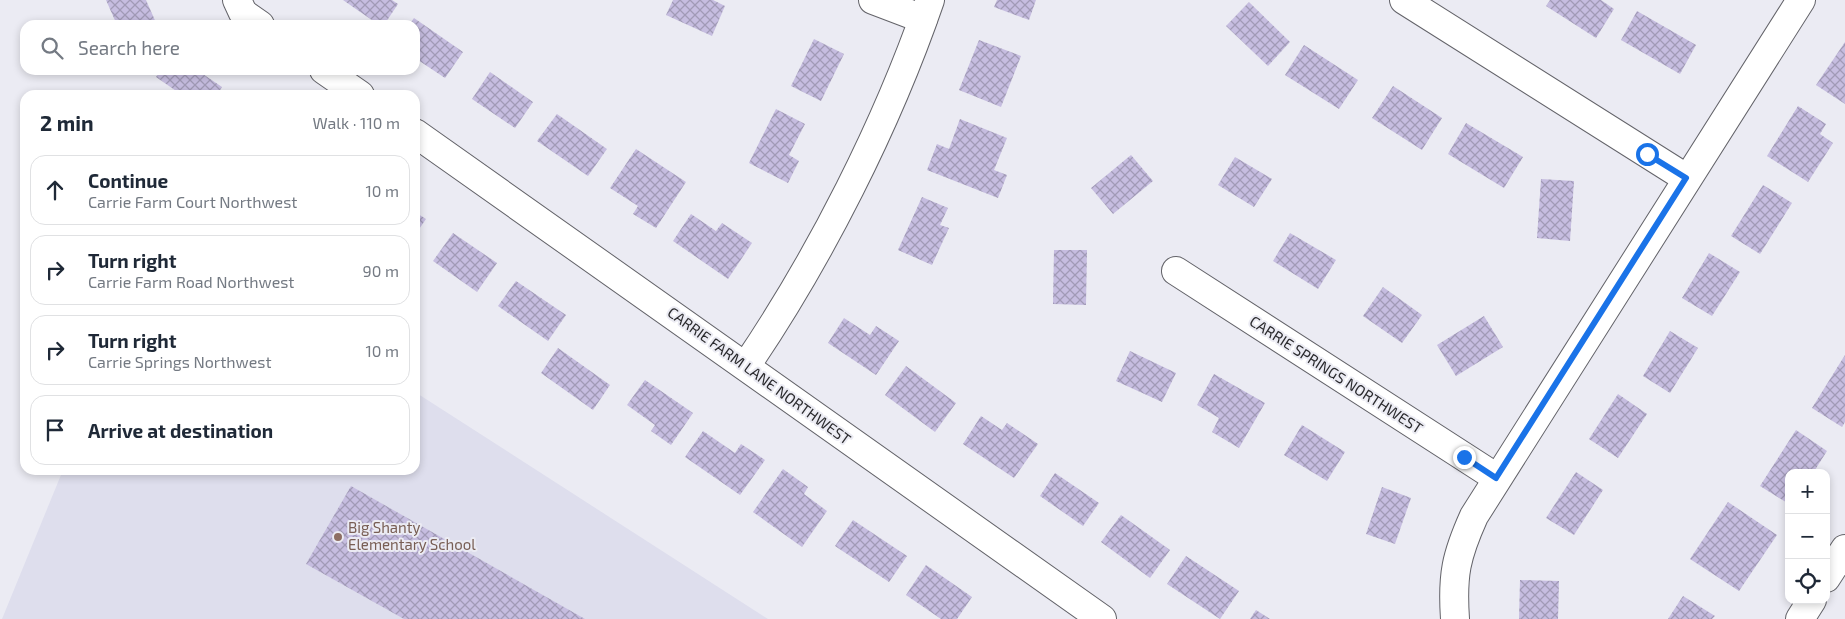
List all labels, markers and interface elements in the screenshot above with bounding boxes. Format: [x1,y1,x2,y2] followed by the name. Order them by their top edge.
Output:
[20,20,420,75] search box
[38,34,66,62] icon: search
[78,36,180,59] text: Search here
[40,110,94,135] text: 2 min
[313,113,400,132] text: Walk · 110 m
[1636,143,1659,166] route start
[88,169,168,192] text: Continue
[41,176,69,204] icon: ahead
[365,181,399,200] text: 10 m
[88,192,297,211] text: Carrie Farm Court Northwest
[88,249,176,272] text: Turn right
[41,256,69,284] icon: right
[363,261,399,280] text: 90 m
[88,272,294,291] text: Carrie Farm Road Northwest
[664,303,855,448] street label: CARRIE FARM LANE NORTHWEST
[1247,311,1427,437] street label: CARRIE SPRINGS NORTHWEST
[88,329,176,352] text: Turn right
[41,336,69,364] icon: right
[365,341,399,360] text: 10 m
[88,352,272,371] text: Carrie Springs Northwest
[41,416,69,444] icon: arrive
[88,419,273,442] text: Arrive at destination
[1453,446,1476,469] route end
[1785,469,1830,604] map controls
[1785,469,1830,514] button: +
[1785,514,1830,559] button: −
[348,518,476,553] place label: Big Shanty Elementary School
[332,531,344,543] marker: Big Shanty Elementary School
[1785,559,1830,604] button: locate

